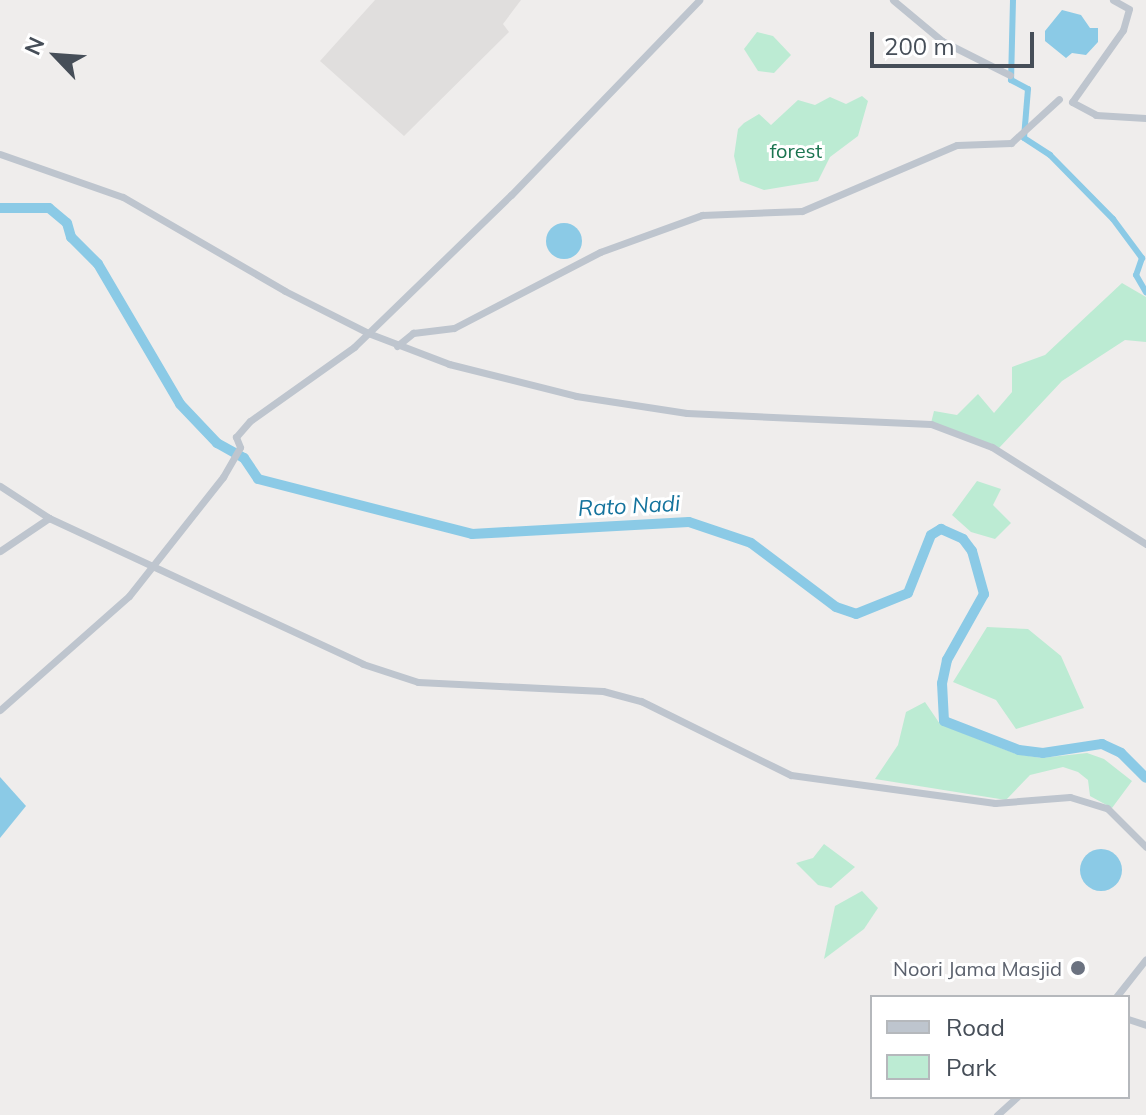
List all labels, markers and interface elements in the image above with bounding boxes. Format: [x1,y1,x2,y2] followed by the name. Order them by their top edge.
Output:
[16,16,96,96] north arrow
[874,16,1038,66] scale bar
[884,31,955,61] text: 200 m
[18,32,50,59] text: N
[770,138,822,162] park label: forest
[577,490,681,522] water label: Rato Nadi
[893,956,1062,980] place label: Noori Jama Masjid
[1069,959,1087,977] marker: Noori Jama Masjid
[870,995,1130,1099] legend
[946,1012,1005,1042] text: Road
[946,1052,997,1082] text: Park

